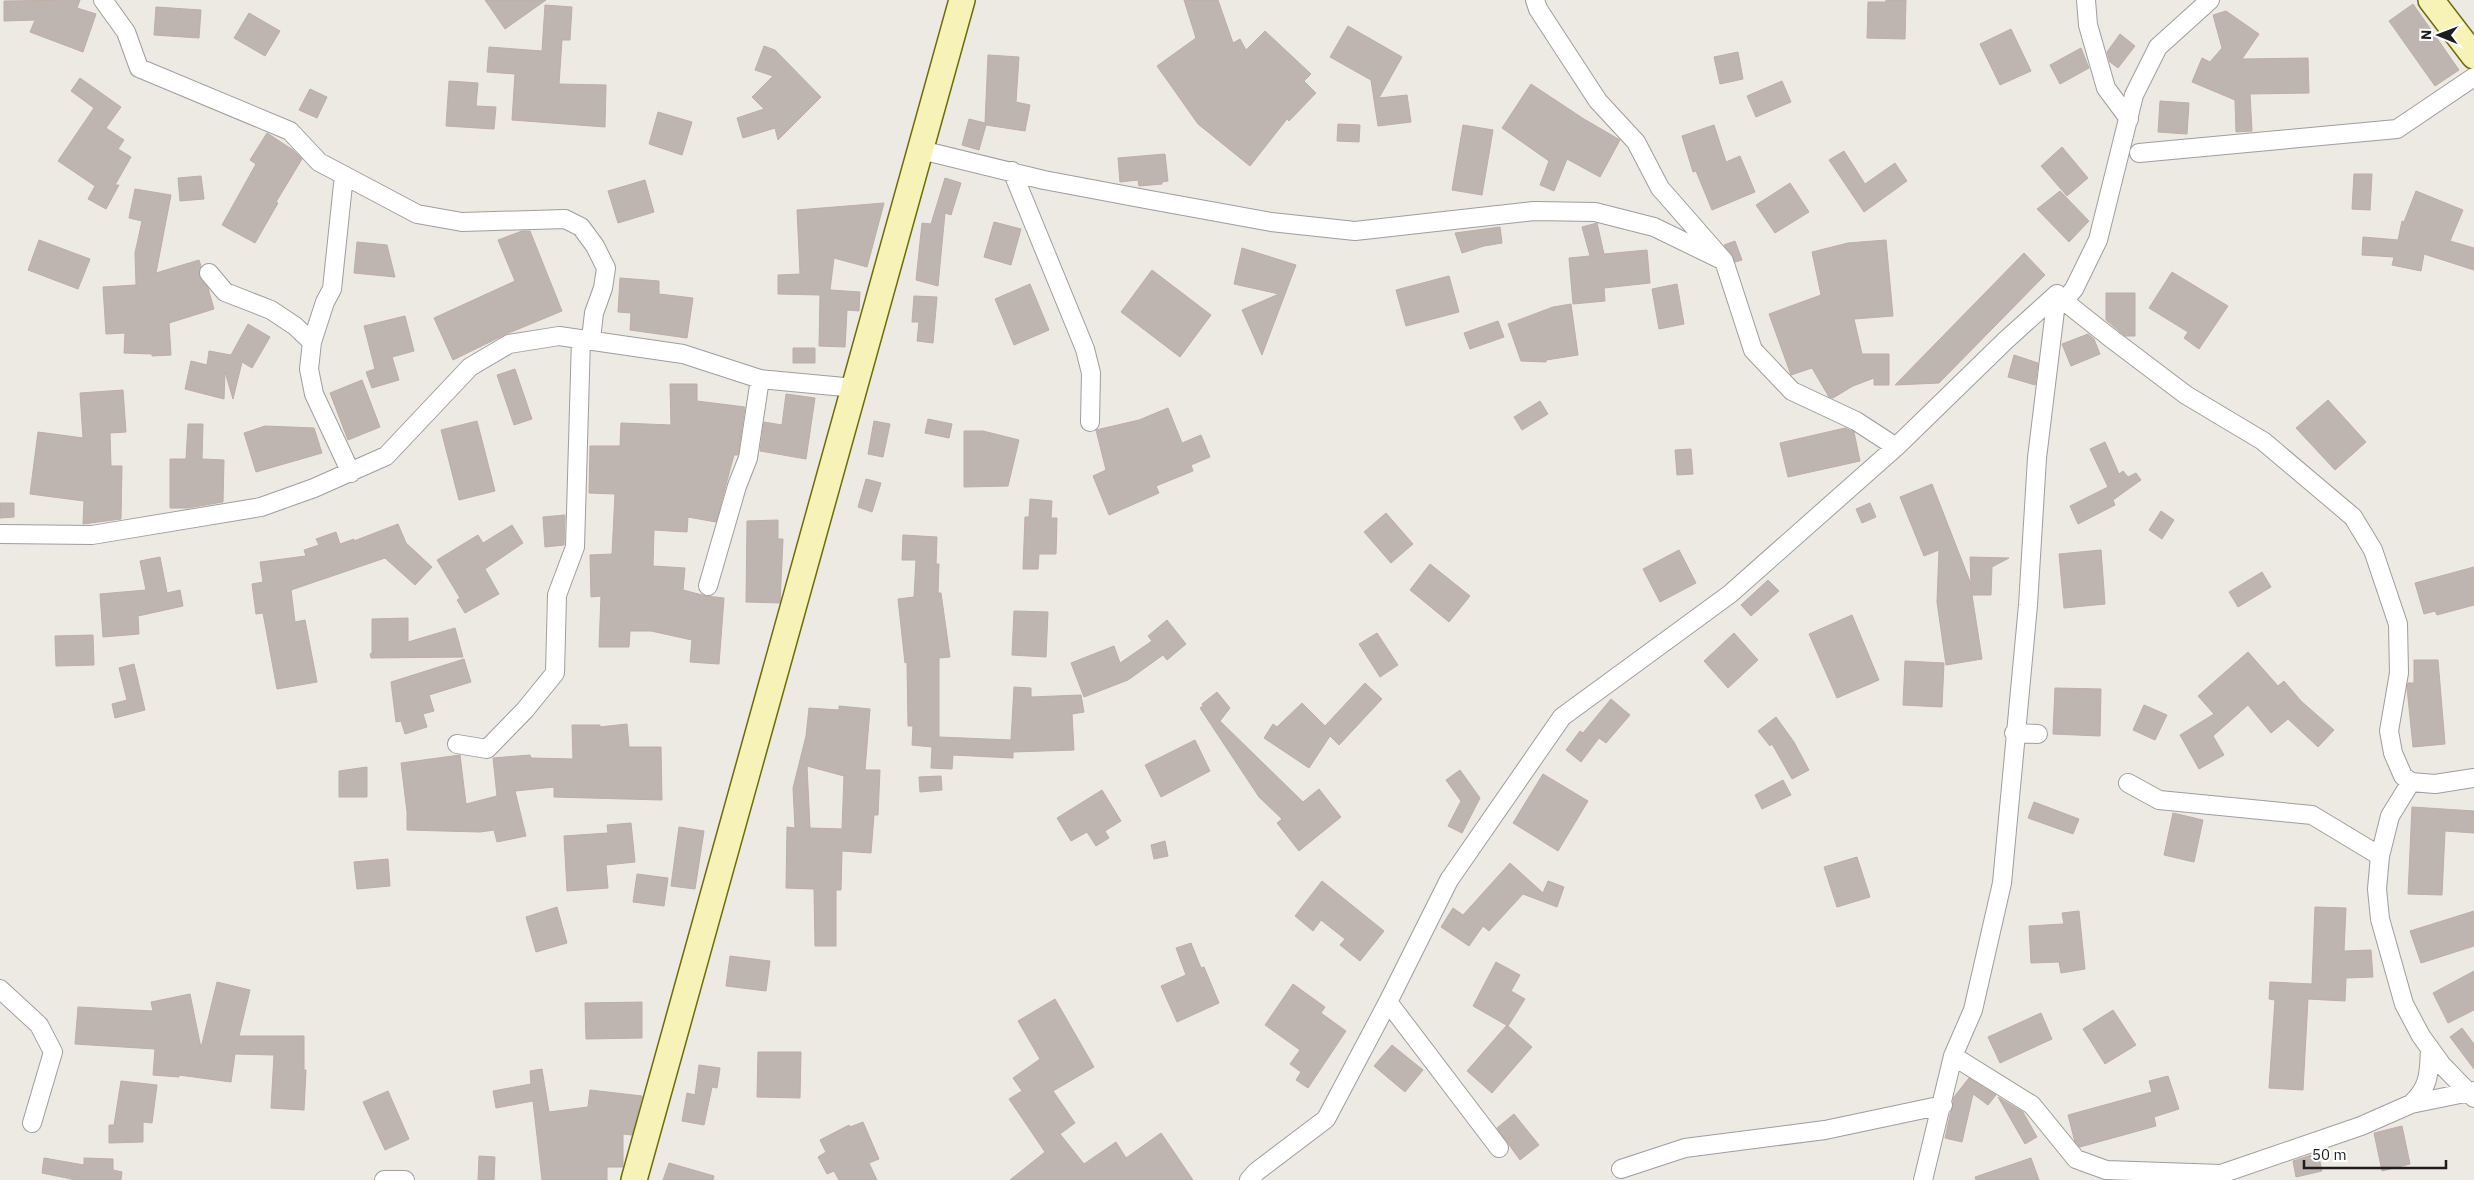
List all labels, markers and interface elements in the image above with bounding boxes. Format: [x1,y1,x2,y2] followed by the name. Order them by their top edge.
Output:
[2414,10,2464,60] north arrow
[2417,30,2435,40] text: N
[2304,1138,2446,1170] scale bar
[2312,1145,2347,1164] text: 50 m

